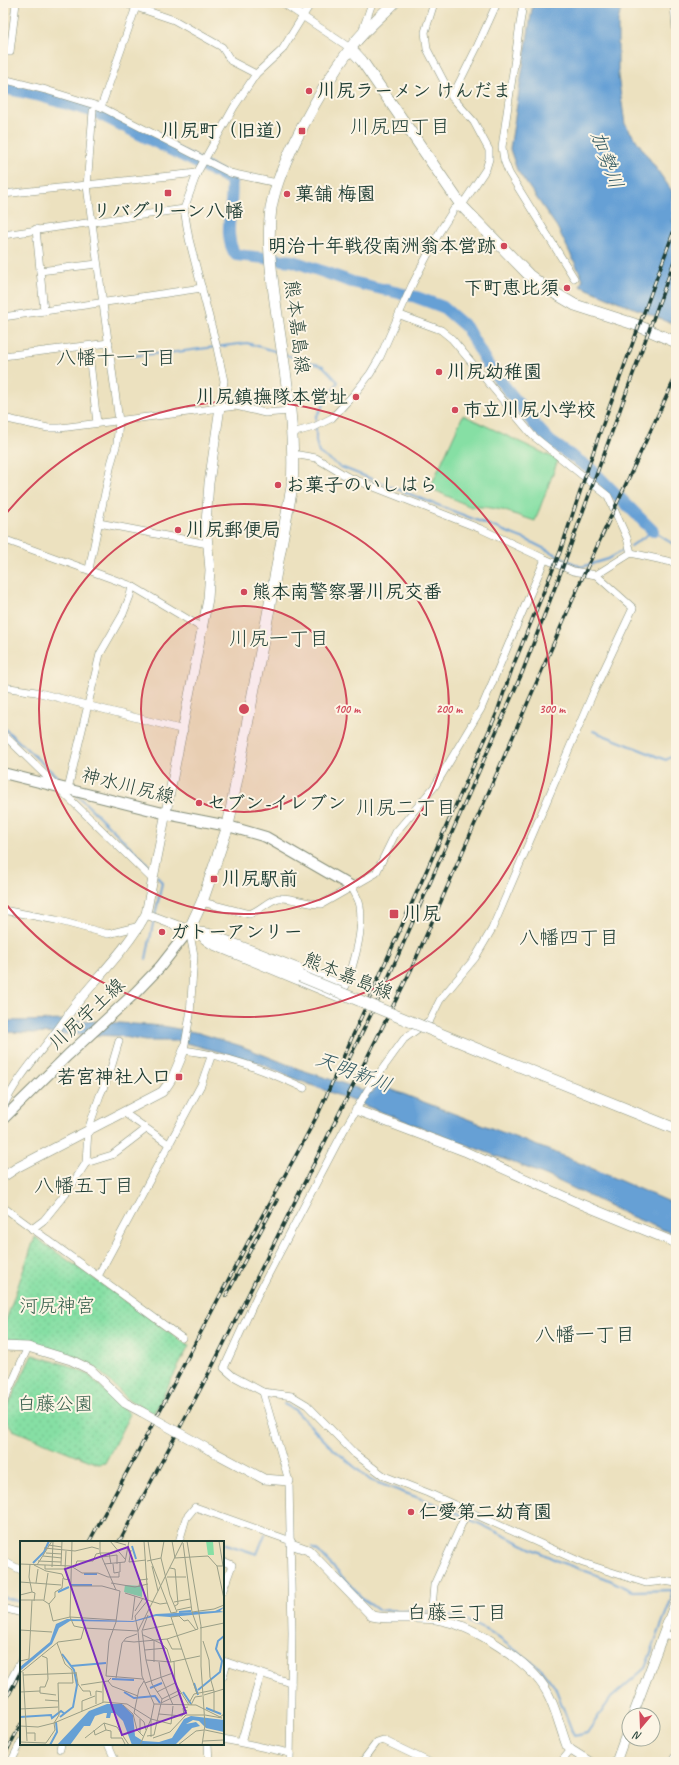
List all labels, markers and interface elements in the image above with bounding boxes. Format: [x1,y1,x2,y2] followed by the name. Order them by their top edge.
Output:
[317,79,512,103] place label: 川尻ラーメン けんだま
[304,86,314,96] marker: 川尻ラーメン けんだま
[350,114,450,139] district label: 川尻四丁目
[161,119,294,143] place label: 川尻町（旧道）
[297,126,307,136] marker: 川尻町（旧道）
[585,128,629,192] water label: 加勢川
[295,182,376,206] place label: 菓舗 梅園
[163,188,173,198] marker: リバグリーン八幡
[282,189,292,199] marker: 菓舗 梅園
[93,199,243,223] place label: リバグリーン八幡
[268,234,496,258] place label: 明治十年戦役南洲翁本営跡
[499,241,509,251] marker: 明治十年戦役南洲翁本営跡
[464,276,559,300] place label: 下町恵比須
[279,278,315,376] street label: 熊本嘉島線
[562,283,572,293] marker: 下町恵比須
[56,345,176,370] district label: 八幡十一丁目
[447,360,542,384] place label: 川尻幼稚園
[434,367,444,377] marker: 川尻幼稚園
[196,385,348,409] place label: 川尻鎮撫隊本営址
[351,392,361,402] marker: 川尻鎮撫隊本営址
[463,398,596,422] place label: 市立川尻小学校
[450,405,460,415] marker: 市立川尻小学校
[286,473,438,497] place label: お菓子のいしはら
[273,480,283,490] marker: お菓子のいしはら
[186,518,281,542] place label: 川尻郵便局
[173,525,183,535] marker: 川尻郵便局
[252,580,442,604] place label: 熊本南警察署川尻交番
[239,587,249,597] marker: 熊本南警察署川尻交番
[229,626,329,651] district label: 川尻一丁目
[334,701,361,717] text: 100 m
[436,701,463,717] text: 200 m
[539,701,566,717] text: 300 m
[237,702,251,716] centre of rings
[79,763,177,809] street label: 神水川尻線
[207,791,346,815] place label: セブン-イレブン
[356,795,456,820] district label: 川尻二丁目
[194,798,204,808] marker: セブン-イレブン
[222,867,298,891] place label: 川尻駅前
[209,874,219,884] marker: 川尻駅前
[403,902,441,926] place label: 川尻
[388,908,400,920] marker: 川尻
[170,920,303,944] place label: ガトーアンリー
[519,925,619,950] district label: 八幡四丁目
[157,927,167,937] marker: ガトーアンリー
[299,947,397,1005] street label: 熊本嘉島線
[44,973,130,1055] street label: 川尻宇土線
[312,1046,396,1098] water label: 天明新川
[57,1065,171,1089] place label: 若宮神社入口
[174,1072,184,1082] marker: 若宮神社入口
[34,1173,134,1198] district label: 八幡五丁目
[19,1294,95,1318] park label: 河尻神宮
[535,1322,635,1347] district label: 八幡一丁目
[17,1392,93,1416] park label: 白藤公園
[419,1500,552,1524] place label: 仁愛第二幼育園
[406,1507,416,1517] marker: 仁愛第二幼育園
[20,1541,224,1745] inset map
[407,1600,507,1625] district label: 白藤三丁目
[621,1707,661,1747] north arrow
[630,1728,643,1744] text: N

